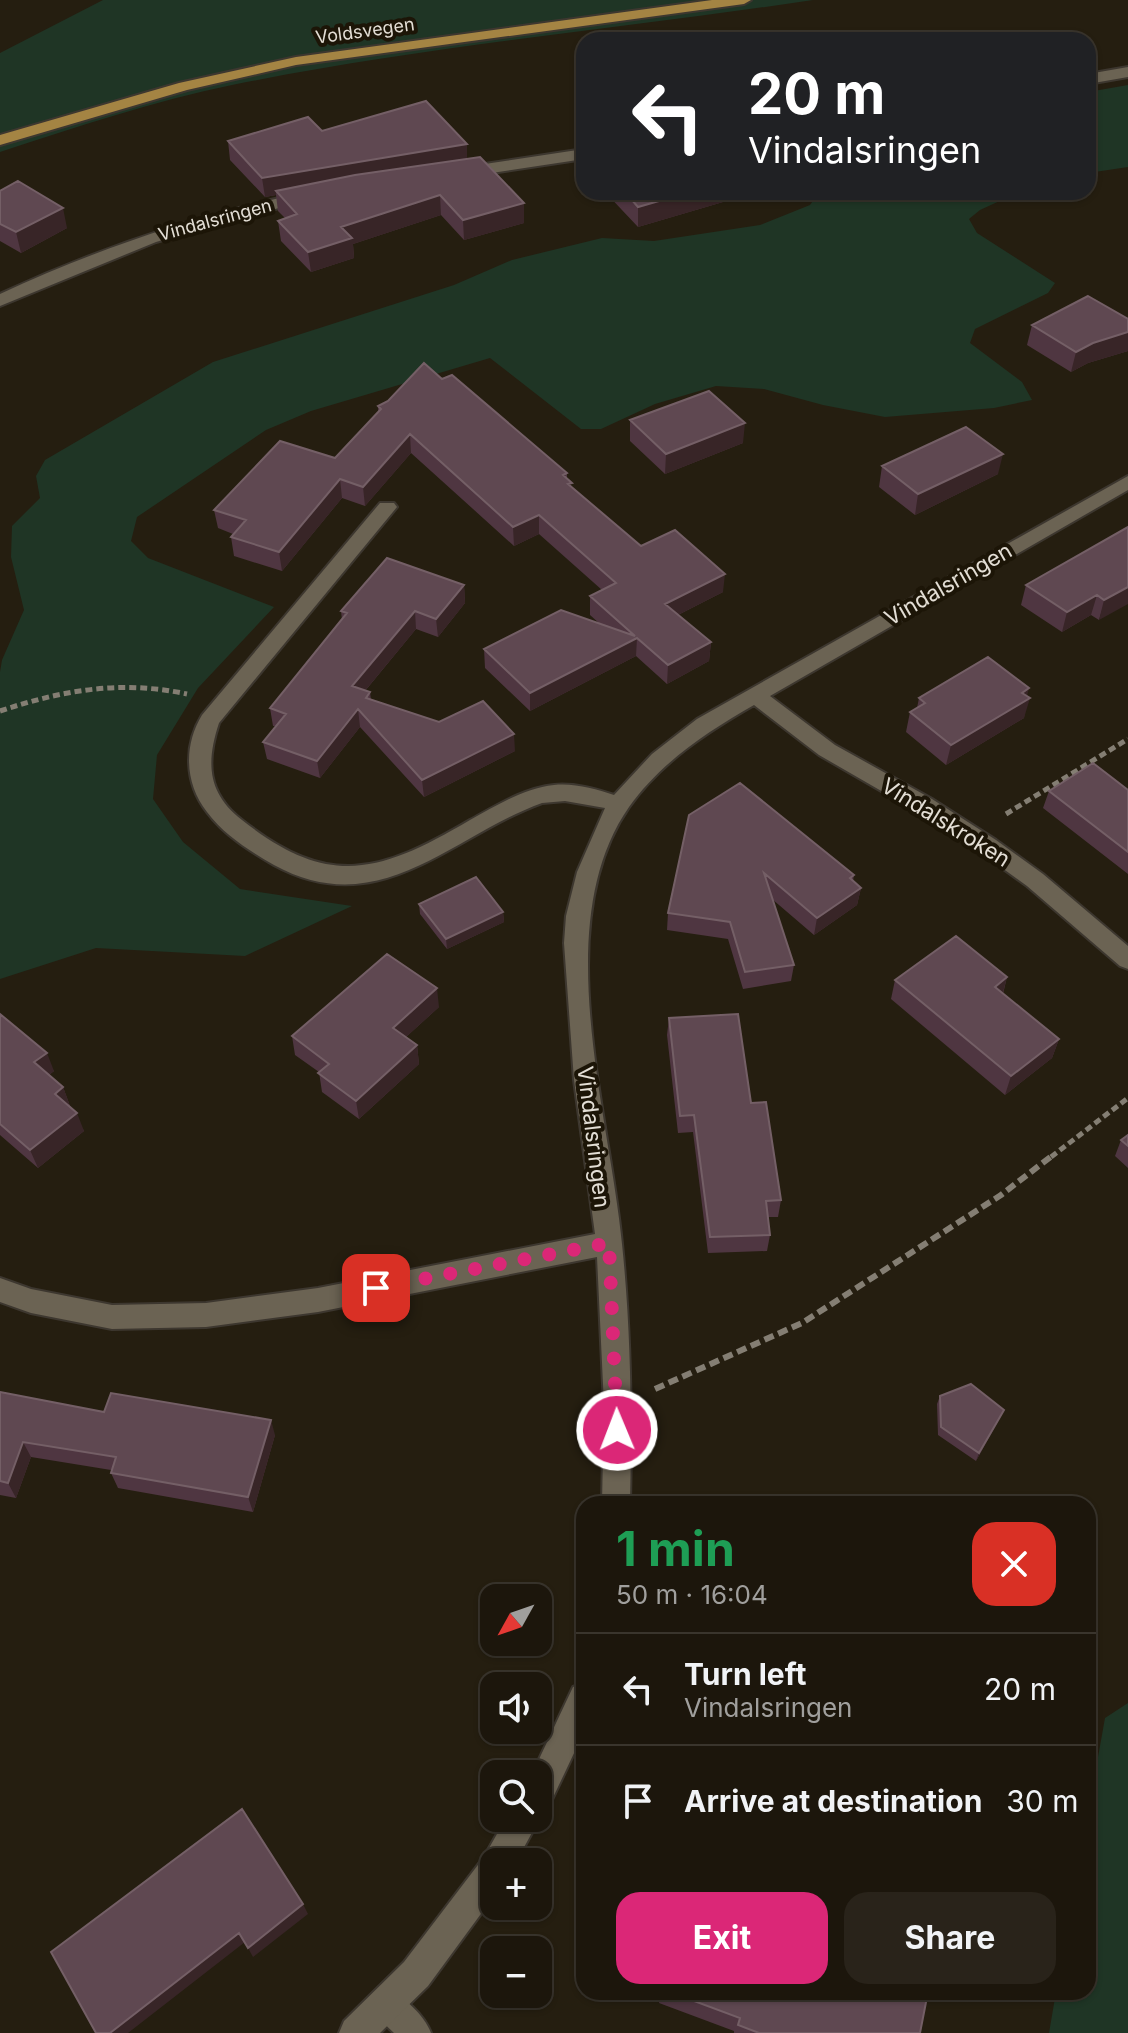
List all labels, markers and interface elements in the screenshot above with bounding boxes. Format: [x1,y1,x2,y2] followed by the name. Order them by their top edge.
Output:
[314,13,416,48] street label: Voldsvegen
[748,60,885,128] text: 20 m
[616,64,720,168] icon: left
[748,128,981,172] text: Vindalsringen
[156,194,274,245] street label: Vindalsringen
[880,537,1016,631] street label: Vindalsringen
[877,772,1015,872] street label: Vindalskroken
[572,1065,616,1209] street label: Vindalsringen
[342,1254,410,1322] pin
[354,1266,398,1310] icon: arrive
[575,1388,659,1472] position arrow
[616,1519,735,1578] text: 1 min
[972,1522,1056,1606] button: close
[616,1579,768,1610] text: 50 m · 16:04
[480,1584,552,1656] north arrow
[480,1584,552,2008] map controls
[684,1656,806,1692] text: Turn left
[616,1667,660,1711] icon: left
[984,1671,1056,1707] text: 20 m
[480,1672,552,1744] button: sound
[684,1692,852,1723] text: Vindalsringen
[480,1760,552,1832] button: search
[616,1779,660,1823] icon: arrive
[684,1783,982,1819] text: Arrive at destination
[1006,1783,1079,1819] text: 30 m
[480,1848,552,1920] button: +
[616,1892,828,1984] button: Exit
[844,1892,1056,1984] button: Share
[480,1936,552,2008] button: −

